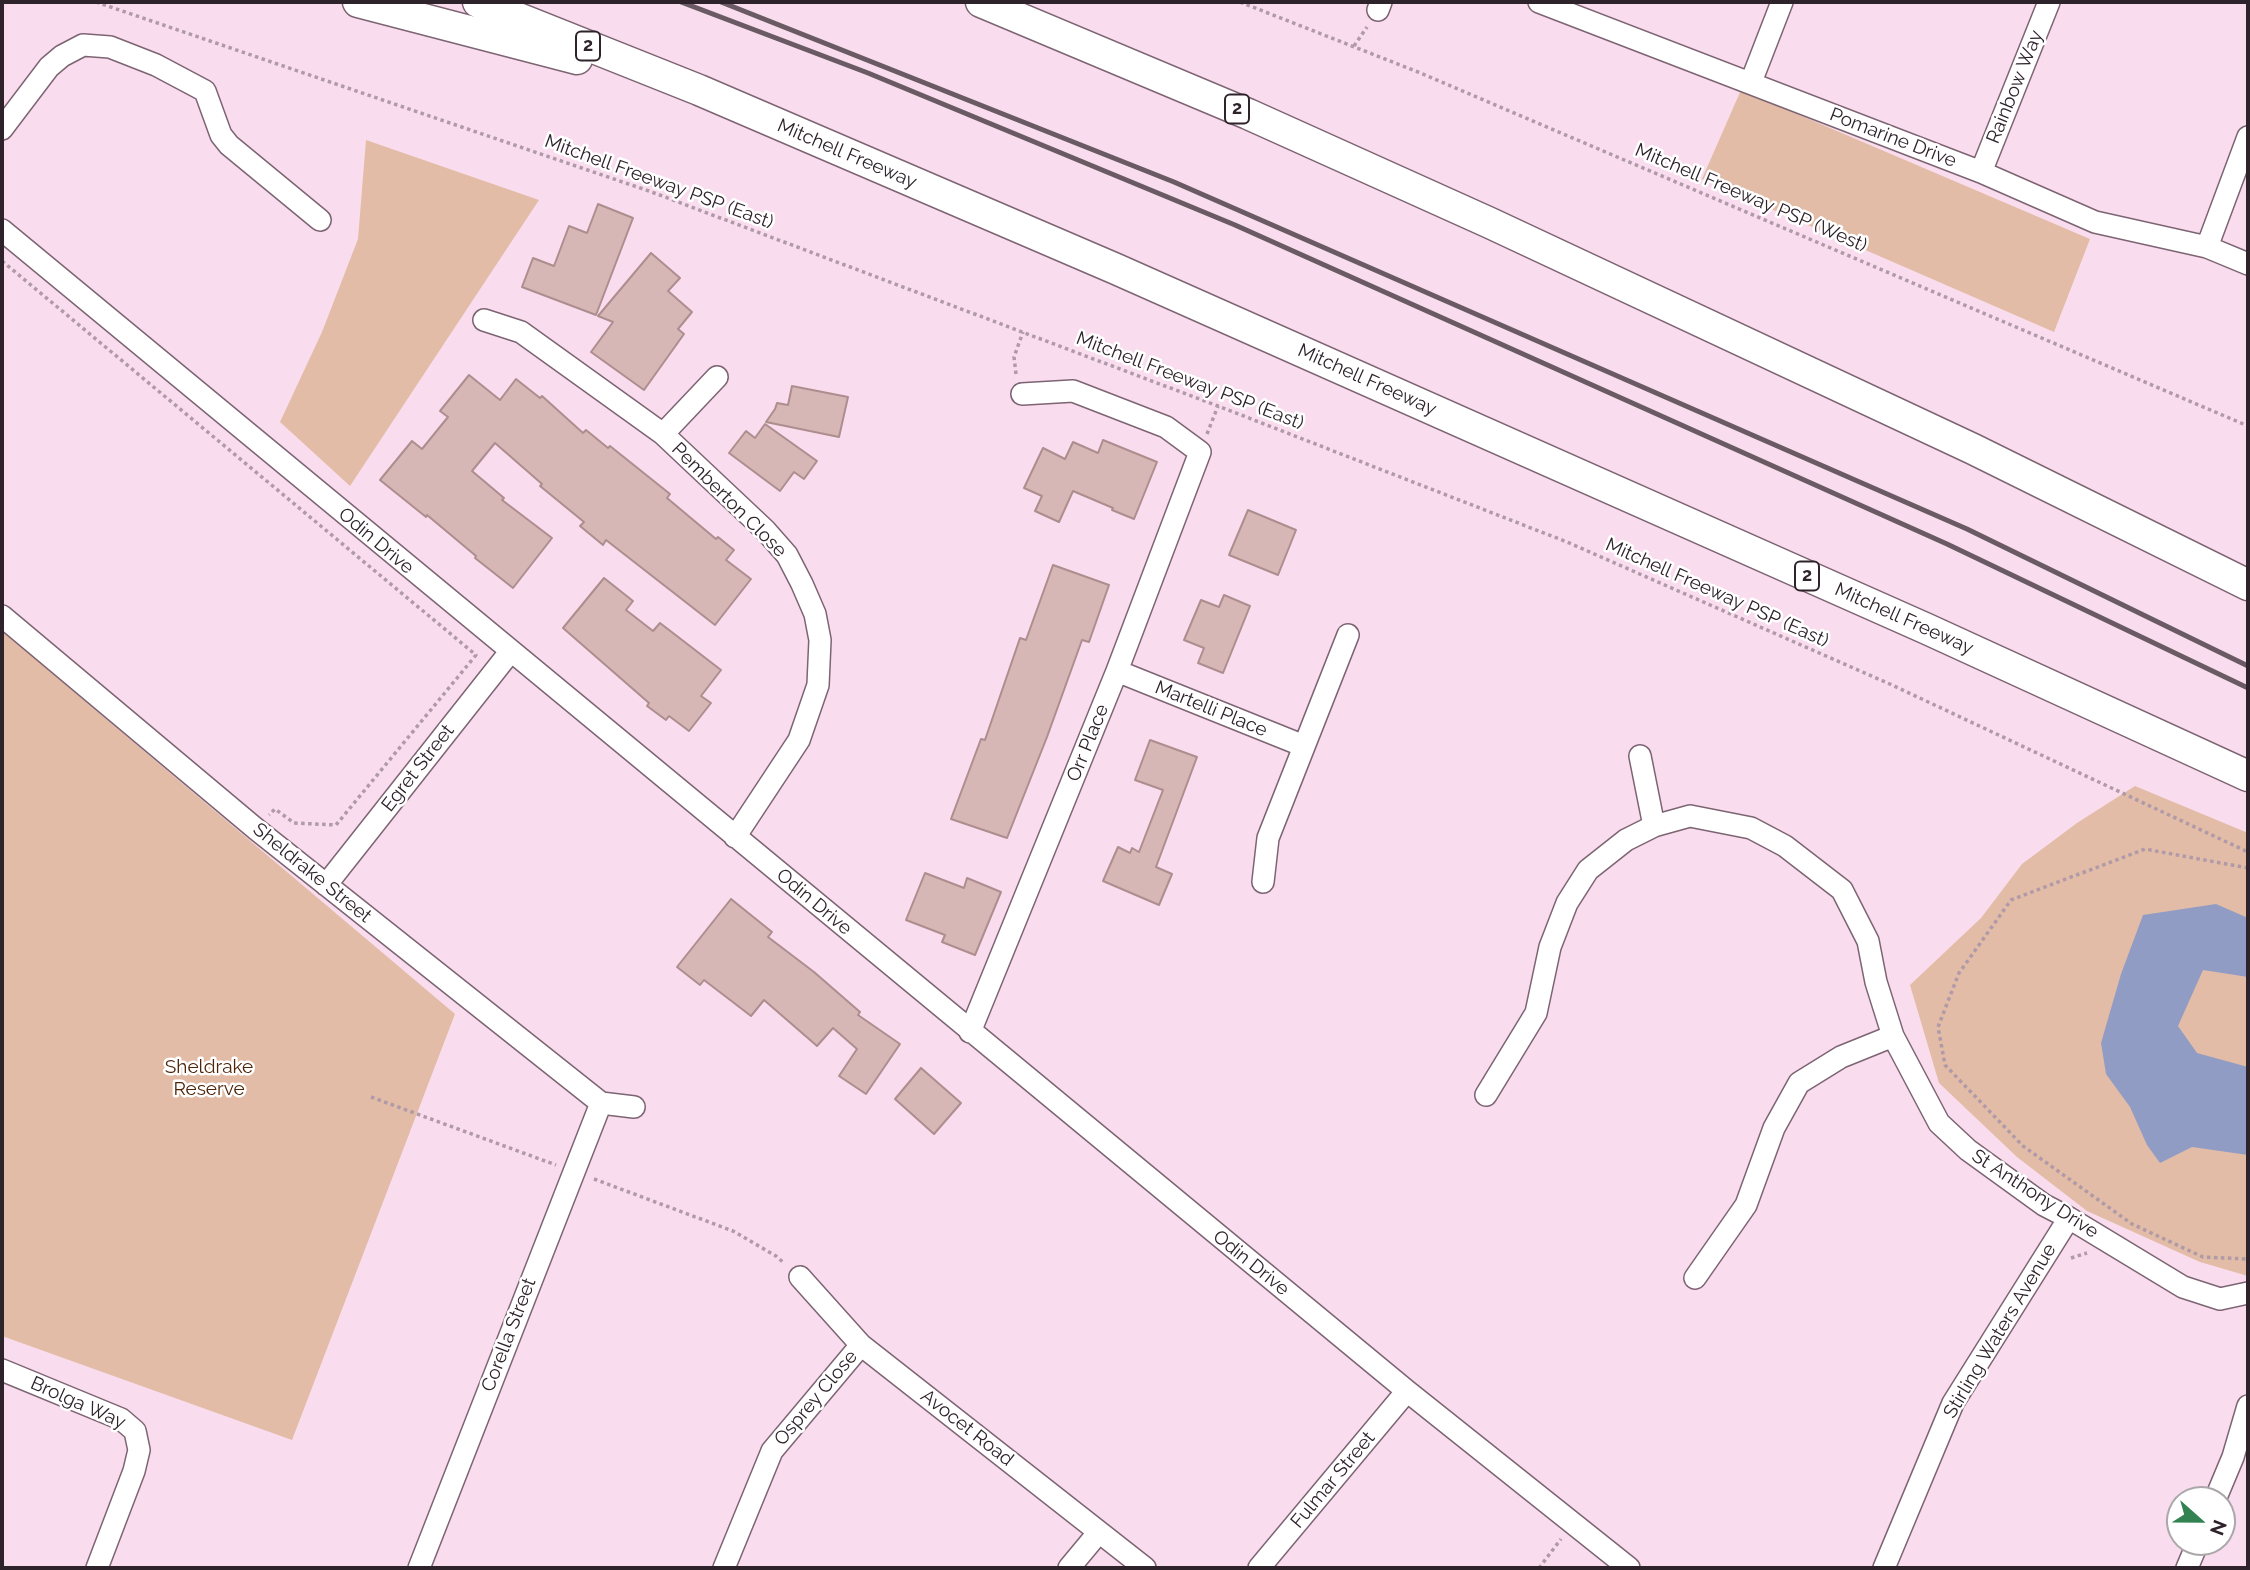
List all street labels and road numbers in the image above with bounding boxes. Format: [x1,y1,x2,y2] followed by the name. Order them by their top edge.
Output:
[1982,27,2048,147] street label: Rainbow Way
[576,32,600,60] road number: 2
[1225,94,1249,124] road number: 2
[1826,103,1960,173] street label: Pomarine Drive
[774,114,920,194] street label: Mitchell Freeway
[542,130,776,234] street label: Mitchell Freeway PSP (East)
[1632,139,1870,257] street label: Mitchell Freeway PSP (West)
[1073,327,1307,435] street label: Mitchell Freeway PSP (East)
[1294,339,1440,421] street label: Mitchell Freeway
[667,438,791,562] street label: Pemberton Close
[334,503,418,579] street label: Odin Drive
[1602,533,1832,653] street label: Mitchell Freeway PSP (East)
[1795,562,1819,590] road number: 2
[1831,578,1977,660] street label: Mitchell Freeway
[1152,676,1270,742] street label: Martelli Place
[1062,701,1114,785] street label: Orr Place
[377,720,459,816] street label: Egret Street
[248,818,376,928] street label: Sheldrake Street
[772,864,856,940] street label: Odin Drive
[1967,1145,2103,1243] street label: St Anthony Drive
[1208,1225,1294,1301] street label: Odin Drive
[1939,1240,2061,1422] street label: Stirling Waters Avenue
[477,1275,541,1395] street label: Corella Street
[770,1346,862,1450] street label: Osprey Close
[27,1372,129,1434] street label: Brolga Way
[916,1385,1018,1471] street label: Avocet Road
[1286,1427,1380,1533] street label: Fulmar Street

